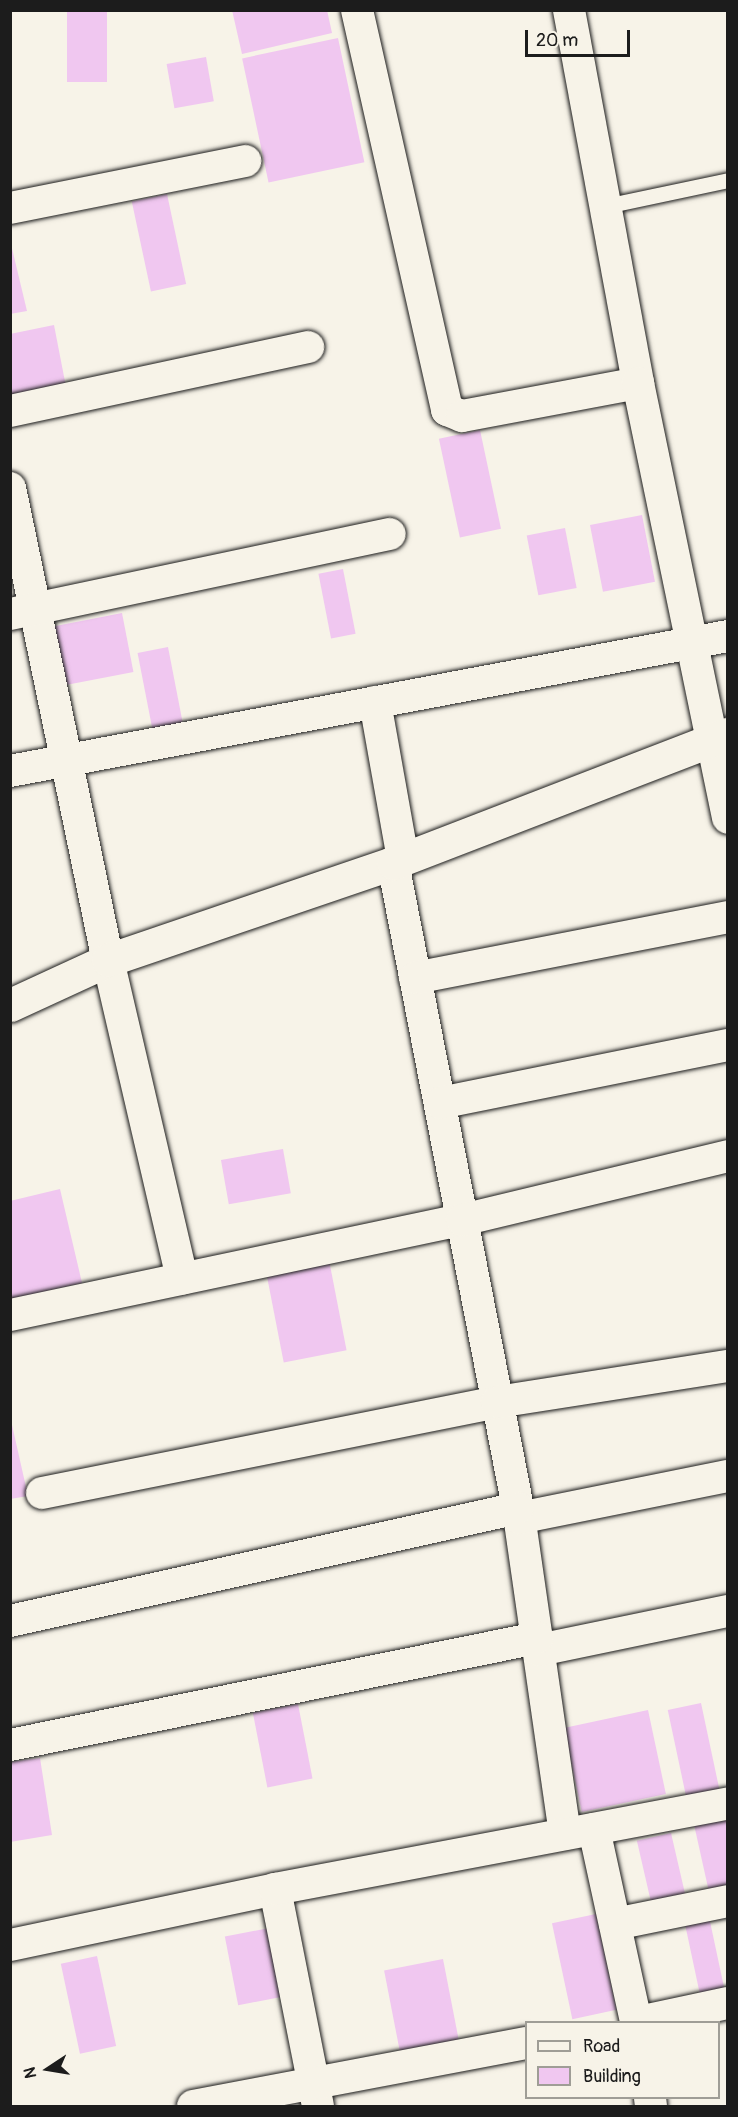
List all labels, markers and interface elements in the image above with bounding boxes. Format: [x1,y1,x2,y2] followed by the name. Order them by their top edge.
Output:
[528,18,633,56] scale bar
[536,29,578,52] text: 20 m
[525,2021,720,2099] legend
[583,2035,620,2058] text: Road
[18,2039,78,2099] north arrow
[19,2065,41,2080] text: N
[583,2065,641,2088] text: Building

